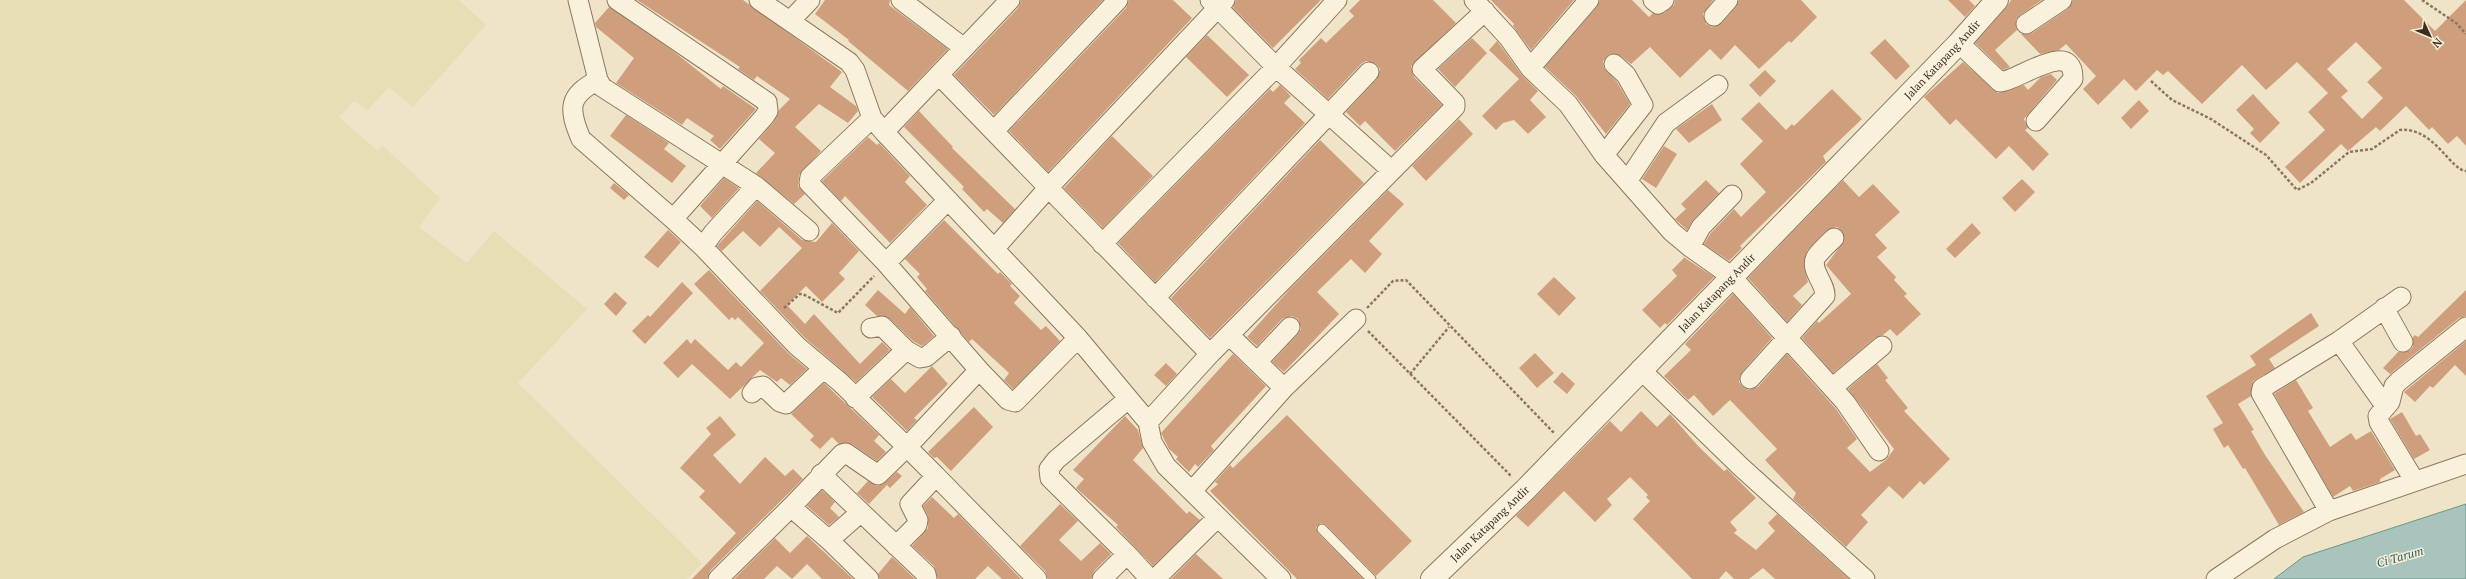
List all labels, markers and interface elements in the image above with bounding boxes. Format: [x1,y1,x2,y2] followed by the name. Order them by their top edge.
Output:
[2410,16,2450,56] north arrow
[1901,17,1983,102] street label: Jalan Katapang Andir
[2429,35,2445,51] text: N
[1675,250,1759,335] street label: Jalan Katapang Andir
[1447,482,1533,565] street label: Jalan Katapang Andir
[2375,543,2425,570] water label: Ci Tarum

